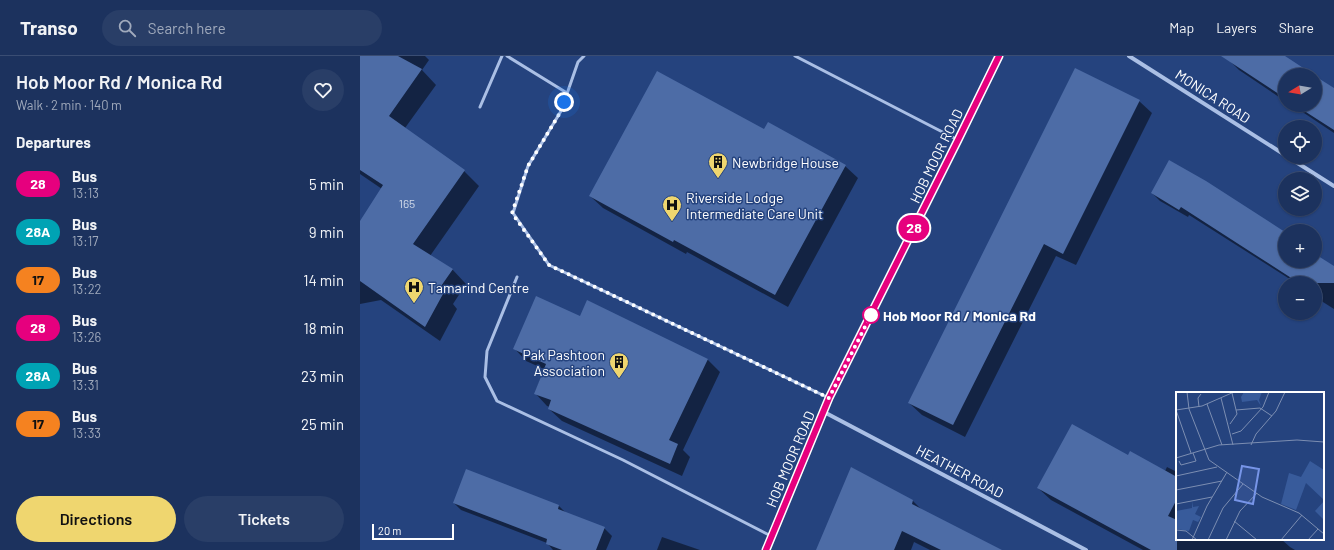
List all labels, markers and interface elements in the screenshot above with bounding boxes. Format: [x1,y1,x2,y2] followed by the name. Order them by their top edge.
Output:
[102,10,382,46] search box
[20,16,78,39] text: Transo
[116,17,138,39] icon: search
[148,19,226,37] text: Search here
[1169,19,1194,36] text: Map
[1216,19,1257,36] text: Layers
[1279,19,1314,36] text: Share
[1172,65,1254,127] street label: MONICA ROAD
[1278,68,1322,112] north arrow
[1278,68,1322,320] map controls
[302,69,344,111] button: heart
[16,70,222,93] text: Hob Moor Rd / Monica Rd
[554,92,574,112] your location
[16,97,122,113] text: Walk · 2 min · 140 m
[906,106,966,206] street label: HOB MOOR ROAD
[1278,120,1322,164] button: locate
[16,133,91,151] text: Departures
[707,151,729,179] building icon: Newbridge House
[732,154,839,171] place label: Newbridge House
[72,167,97,185] text: Bus
[1278,172,1322,216] button: layers
[30,175,46,192] text: 28
[309,175,344,193] text: 5 min
[72,185,99,201] text: 13:13
[686,189,823,222] place label: Riverside Lodge Intermediate Care Unit
[661,194,683,222] hospital icon: Riverside Lodge Intermediate Care Unit
[399,196,415,210] house number: 165
[72,215,97,233] text: Bus
[896,215,932,241] line badge: 28
[906,219,922,236] text: 28
[26,223,50,240] text: 28A
[309,223,344,241] text: 9 min
[1278,224,1322,268] button: +
[72,233,98,249] text: 13:17
[72,263,97,281] text: Bus
[32,271,44,288] text: 17
[303,271,344,289] text: 14 min
[403,276,425,304] hospital icon: Tamarind Centre
[1278,276,1322,320] button: −
[428,279,529,296] place label: Tamarind Centre
[72,281,102,297] text: 13:22
[862,306,880,324] marker: Hob Moor Rd / Monica Rd
[883,307,1036,324] place label: Hob Moor Rd / Monica Rd
[72,311,97,329] text: Bus
[30,319,46,336] text: 28
[304,319,344,337] text: 18 min
[72,329,101,345] text: 13:26
[522,346,605,379] place label: Pak Pashtoon Association
[608,351,630,379] building icon: Pak Pashtoon Association
[72,359,97,377] text: Bus
[26,367,50,384] text: 28A
[301,367,344,385] text: 23 min
[72,377,99,393] text: 13:31
[1176,392,1324,540] inset map
[72,407,97,425] text: Bus
[762,408,818,510] street label: HOB MOOR ROAD
[32,415,44,432] text: 17
[301,415,344,433] text: 25 min
[72,425,101,441] text: 13:33
[913,441,1007,501] street label: HEATHER ROAD
[16,496,176,542] button: Directions
[184,496,344,542] button: Tickets
[372,522,454,541] scale bar
[378,524,401,537] text: 20 m

